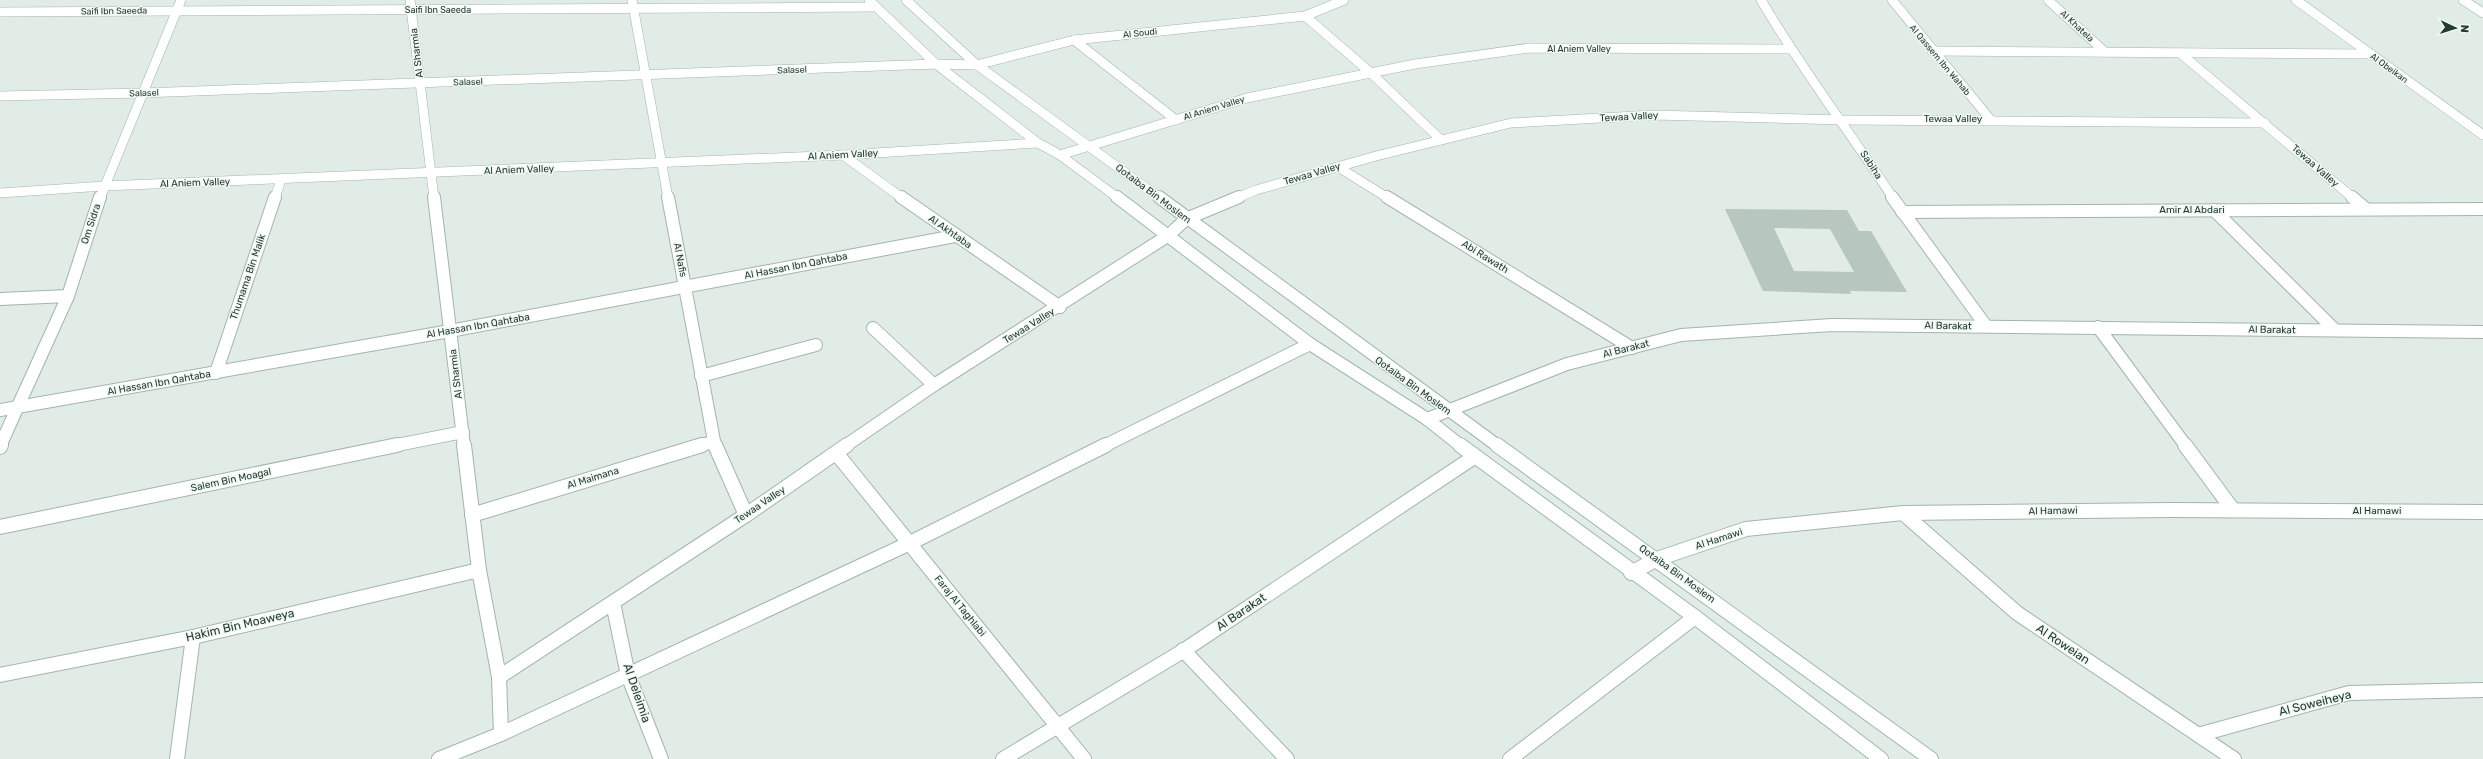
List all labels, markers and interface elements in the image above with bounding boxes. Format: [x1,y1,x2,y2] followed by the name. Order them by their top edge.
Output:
[81,5,147,17] street label: Saifi Ibn Saeeda
[405,5,471,15] street label: Saifi Ibn Saeeda
[2058,8,2096,44] street label: Al Khatela
[2435,8,2475,48] north arrow
[1908,23,1972,97] street label: Al Qassem Ibn Wahab
[2458,24,2471,33] text: N
[1123,26,1157,40] street label: Al Soudi
[408,27,426,79] street label: Al Sharmia
[1547,44,1611,54] street label: Al Aniem Valley
[2368,51,2410,85] street label: Al Obeikan
[777,64,807,76] street label: Salasel
[453,76,483,88] street label: Salasel
[129,87,159,99] street label: Salasel
[1182,94,1246,122] street label: Al Aniem Valley
[1599,109,1659,125] street label: Tewaa Valley
[1924,113,1983,125] street label: Tewaa Valley
[2289,142,2341,190] street label: Tewaa Valley
[807,147,879,163] street label: Al Aniem Valley
[1857,148,1885,182] street label: Sabiha
[1282,160,1342,188] street label: Tewaa Valley
[1113,162,1193,226] street label: Qotaiba Bin Moslem
[484,163,555,177] street label: Al Aniem Valley
[160,176,231,190] street label: Al Aniem Valley
[79,202,103,246] street label: Om Sidra
[2159,204,2225,216] street label: Amir Al Abdari
[926,213,974,251] street label: Al Akhtaba
[228,232,269,322] street label: Thumama Bin Malik
[1459,238,1511,276] street label: Abi Rawath
[671,242,689,278] street label: Al Nafis
[743,250,849,282] street label: Al Hassan Ibn Qahtaba
[1001,305,1057,347] street label: Tewaa Valley
[425,311,531,341] street label: Al Hassan Ibn Qahtaba
[1924,320,1972,332] street label: Al Barakat
[2248,324,2296,336] street label: Al Barakat
[1602,337,1651,361] street label: Al Barakat
[447,348,465,400] street label: Al Sharmia
[1372,354,1454,418] street label: Qotaiba Bin Moslem
[106,368,212,398] street label: Al Hassan Ibn Qahtaba
[566,464,620,492] street label: Al Maimana
[190,466,272,494] street label: Salem Bin Moagal
[732,483,788,526] street label: Tewaa Valley
[2028,505,2078,517] street label: Al Hamawi
[2352,505,2402,517] street label: Al Hamawi
[1694,526,1744,552] street label: Al Hamawi
[1636,542,1718,606] street label: Qotaiba Bin Moslem
[932,573,988,639] street label: Faraj Al Taghlabi
[1213,590,1269,634] street label: Al Barakat
[184,606,296,644] street label: Hakim Bin Moaweya
[2034,621,2092,667] street label: Al Roweian
[620,662,654,724] street label: Al Deleimia
[2277,687,2353,719] street label: Al Soweiheya

